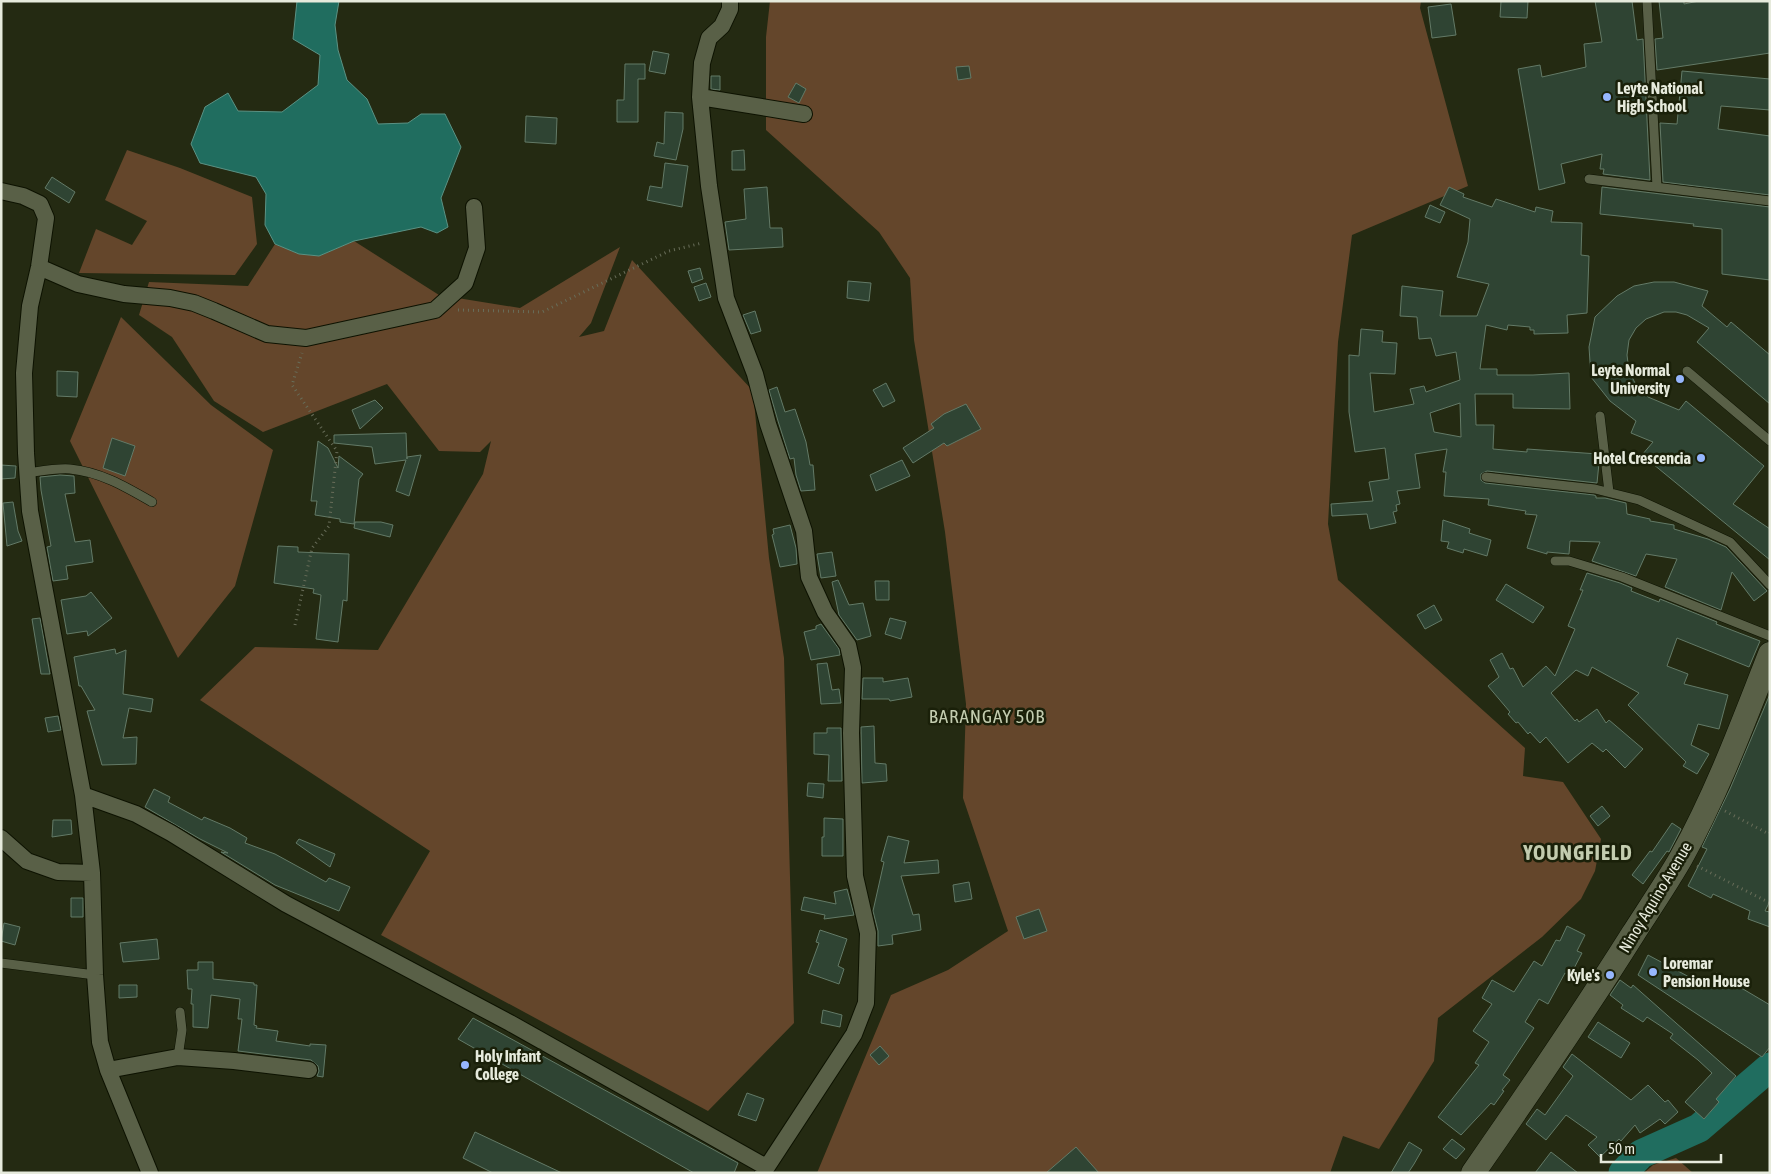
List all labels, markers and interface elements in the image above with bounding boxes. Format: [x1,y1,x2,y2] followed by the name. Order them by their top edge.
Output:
[1617,79,1704,115] place label: Leyte National High School
[1601,91,1613,103] marker: Leyte National High School
[1591,361,1671,397] place label: Leyte Normal University
[1674,373,1686,385] marker: Leyte Normal University
[1593,449,1691,467] place label: Hotel Crescencia
[1695,452,1707,464] marker: Hotel Crescencia
[929,705,1045,727] district label: BARANGAY 50B
[1615,839,1696,956] street label: Ninoy Aquino Avenue
[1522,840,1633,864] district label: YOUNGFIELD
[1663,954,1750,990] place label: Loremar Pension House
[1567,966,1600,984] place label: Kyle's
[1647,966,1659,978] marker: Loremar Pension House
[1604,969,1616,981] marker: Kyle's
[475,1047,541,1083] place label: Holy Infant College
[459,1059,471,1071] marker: Holy Infant College
[1601,1132,1721,1164] scale bar
[1608,1140,1635,1157] text: 50 m

